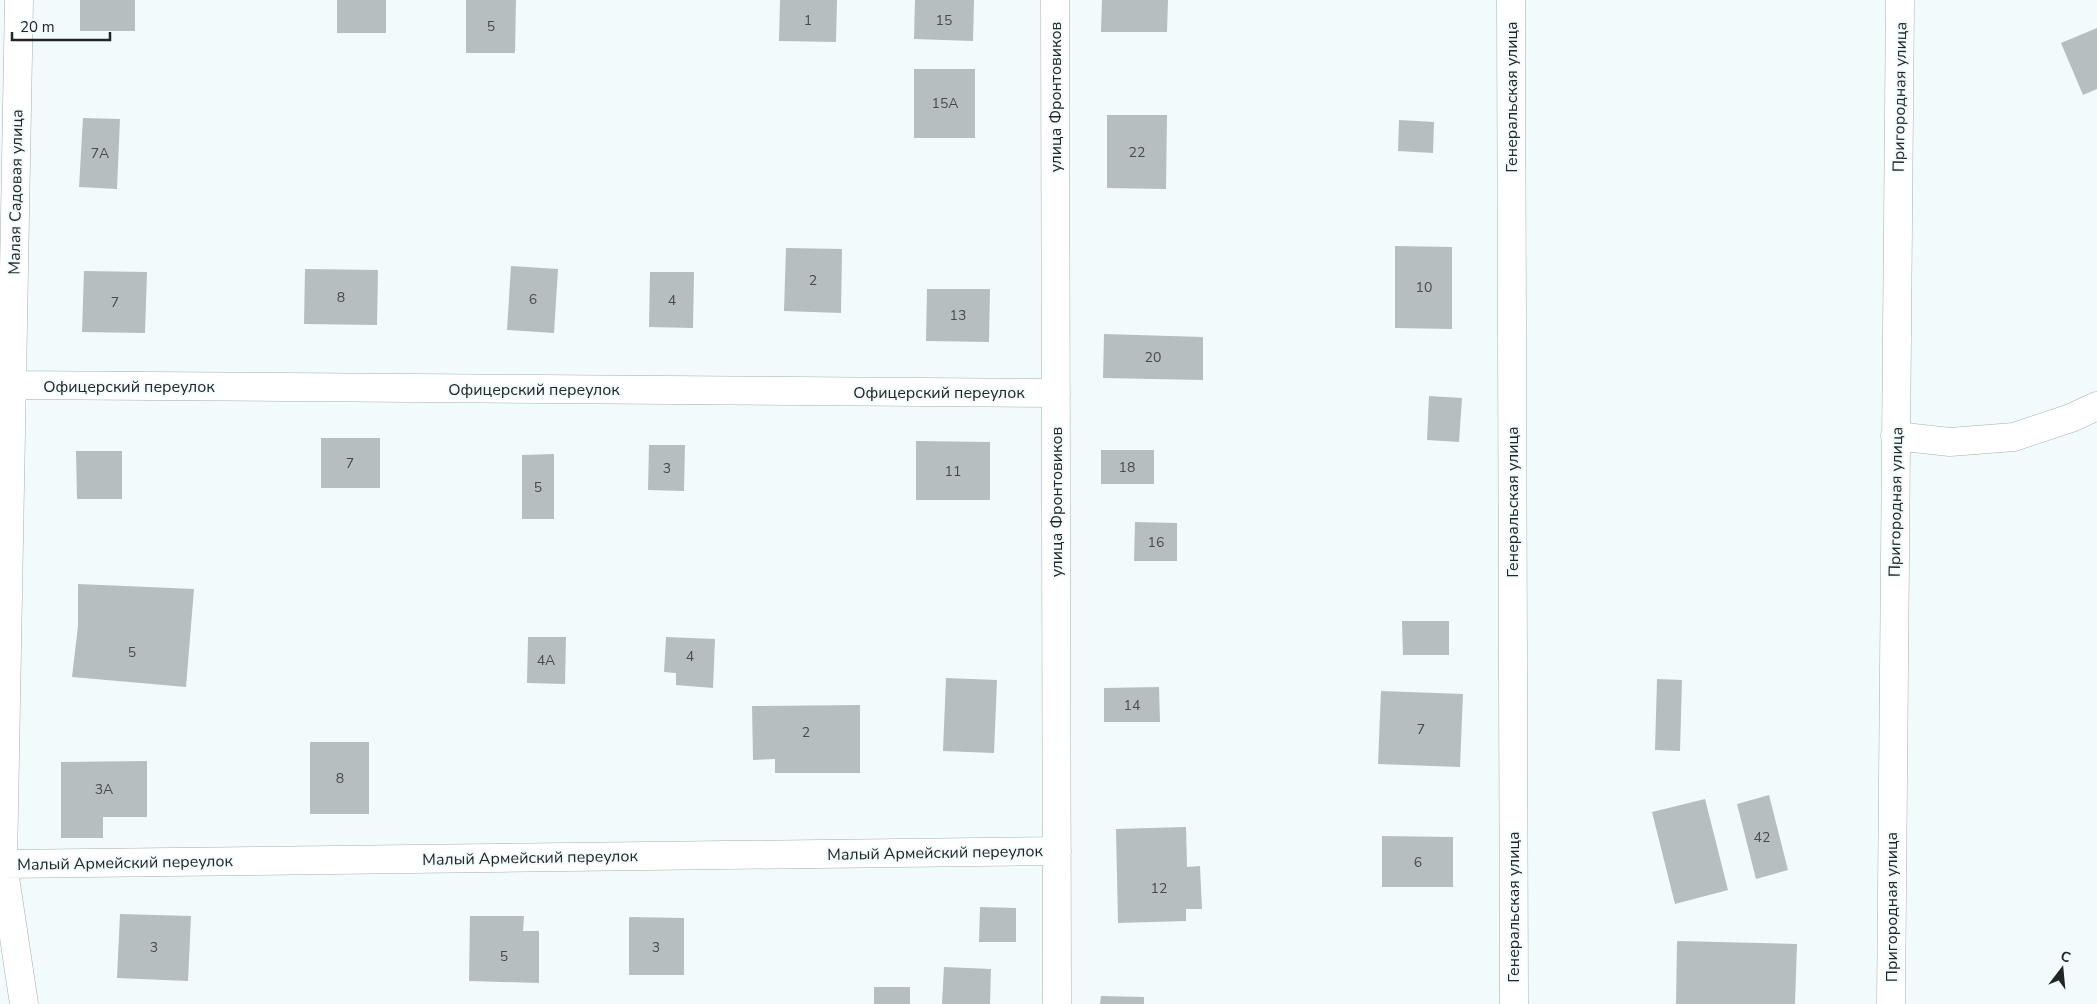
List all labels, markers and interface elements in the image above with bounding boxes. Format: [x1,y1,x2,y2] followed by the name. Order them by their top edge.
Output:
[12,10,110,42] scale bar
[804,11,812,30] house number: 1
[936,11,952,30] house number: 15
[20,17,55,37] text: 20 m
[487,17,495,36] house number: 5
[1045,21,1067,172] street label: улица Фронтовиков
[1501,21,1523,173] street label: Генеральская улица
[1888,22,1912,172] street label: Пригородная улица
[931,94,959,113] house number: 15А
[4,109,28,275] street label: Малая Садовая улица
[1129,143,1145,162] house number: 22
[91,144,109,163] house number: 7А
[809,271,817,290] house number: 2
[1416,278,1432,297] house number: 10
[337,288,345,307] house number: 8
[529,290,537,309] house number: 6
[668,291,676,310] house number: 4
[111,293,119,312] house number: 7
[950,306,966,325] house number: 13
[1145,348,1161,367] house number: 20
[43,376,215,398] street label: Офицерский переулок
[448,379,620,401] street label: Офицерский переулок
[853,382,1025,404] street label: Офицерский переулок
[1046,426,1068,577] street label: улица Фронтовиков
[1502,426,1524,578] street label: Генеральская улица
[1884,427,1908,577] street label: Пригородная улица
[346,454,354,473] house number: 7
[1119,458,1135,477] house number: 18
[663,459,671,478] house number: 3
[945,462,961,481] house number: 11
[534,478,542,497] house number: 5
[1148,533,1164,552] house number: 16
[128,643,136,662] house number: 5
[686,647,694,666] house number: 4
[537,651,555,670] house number: 4А
[1124,696,1140,715] house number: 14
[1417,720,1425,739] house number: 7
[802,723,810,742] house number: 2
[336,769,344,788] house number: 8
[95,780,113,799] house number: 3А
[1754,828,1770,847] house number: 42
[1503,831,1525,983] street label: Генеральская улица
[1881,832,1903,982] street label: Пригородная улица
[827,840,1044,866] street label: Малый Армейский переулок
[422,845,639,871] street label: Малый Армейский переулок
[17,850,234,876] street label: Малый Армейский переулок
[1414,853,1422,872] house number: 6
[1151,879,1167,898] house number: 12
[150,938,158,957] house number: 3
[652,938,660,957] house number: 3
[2037,944,2087,994] north arrow
[500,947,508,966] house number: 5
[2058,947,2073,968] text: С

